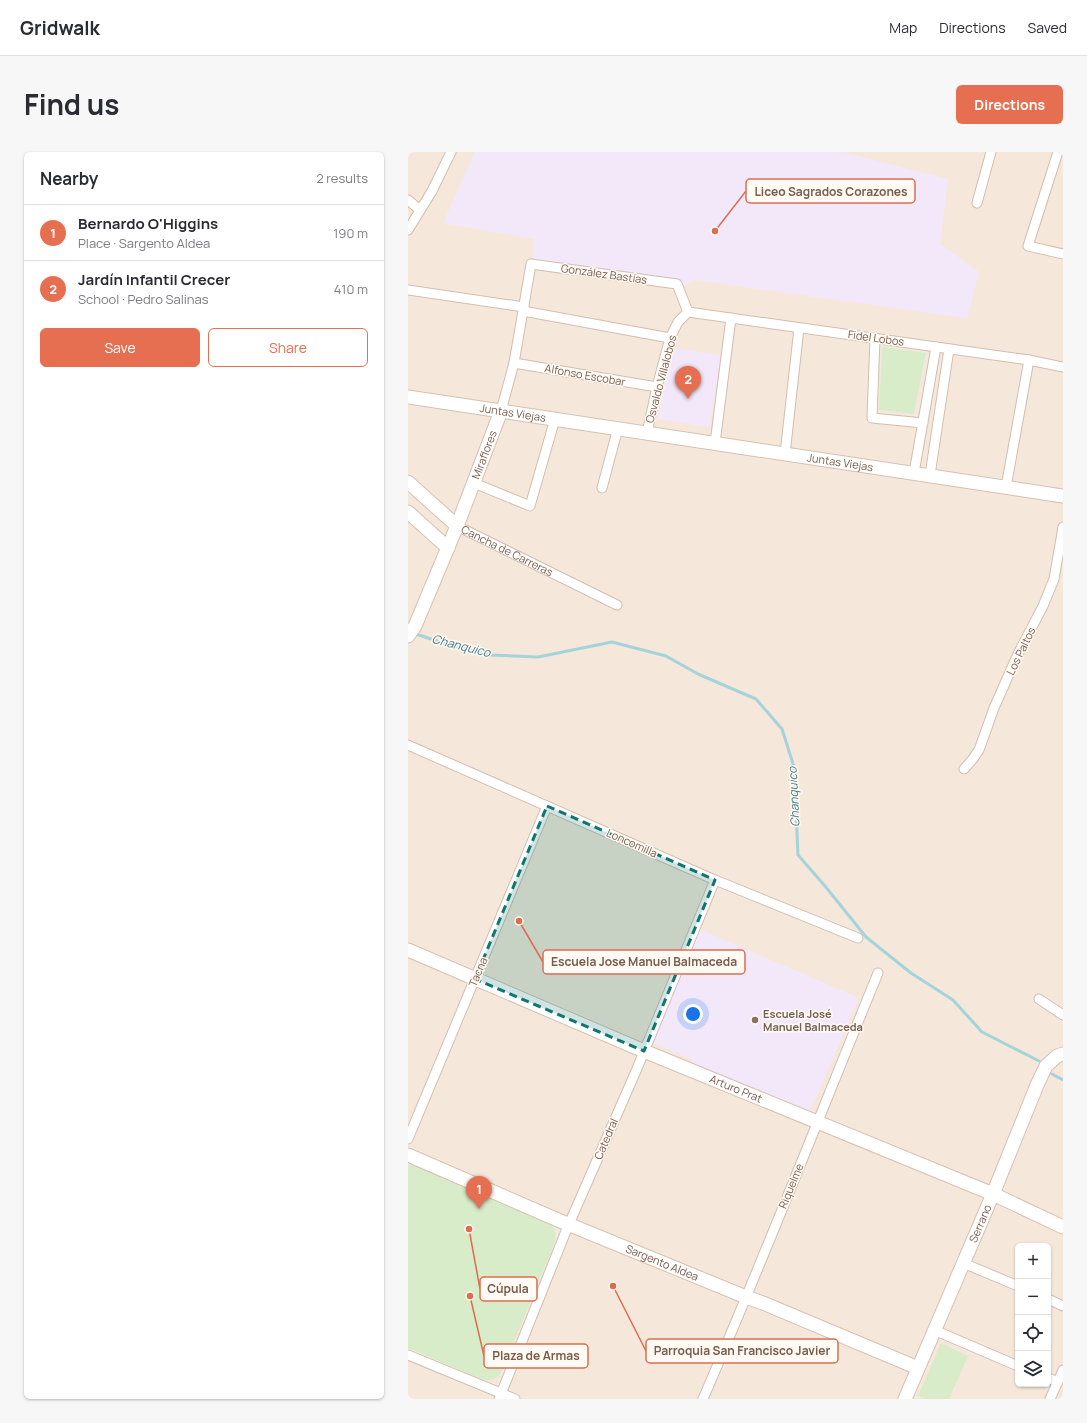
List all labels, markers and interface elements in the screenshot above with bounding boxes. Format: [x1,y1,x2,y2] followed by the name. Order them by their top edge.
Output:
[20,15,100,41] text: Gridwalk
[889,18,917,37] text: Map
[939,18,1006,37] text: Directions
[1028,18,1067,37] text: Saved
[24,85,119,123] text: Find us
[956,85,1063,124] button: Directions
[40,167,98,190] text: Nearby
[316,169,368,187] text: 2 results
[746,179,915,203] callout: Liceo Sagrados Corazones
[754,183,908,200] text: Liceo Sagrados Corazones
[78,213,218,234] text: Bernardo O'Higgins
[50,224,56,242] text: 1
[333,224,368,242] text: 190 m
[78,234,210,252] text: Place · Sargento Aldea
[560,260,648,287] street label: González Bastías
[78,269,230,290] text: Jardín Infantil Crecer
[49,280,57,298] text: 2
[334,280,368,298] text: 410 m
[78,290,209,308] text: School · Pedro Salinas
[847,326,905,349] street label: Fidel Lobos
[40,328,200,367] button: Save
[208,328,368,367] button: Share
[642,333,680,425] street label: Osvaldo Villalobos
[543,360,627,389] street label: Alfonso Escobar
[675,366,701,399] pin: 2
[479,400,547,425] street label: Juntas Viejas
[468,428,500,481] street label: Miraflores
[806,449,875,474] street label: Juntas Viejas
[459,521,556,579] street label: Cancha de Carreras
[1003,624,1039,677] street label: Los Paltos
[430,630,493,661] water label: Chanquico
[783,766,804,827] water label: Chanquico
[604,825,660,860] street label: Loncomilla
[543,950,745,974] callout: Escuela Jose Manuel Balmaceda
[551,953,737,970] text: Escuela Jose Manuel Balmaceda
[465,955,490,989] street label: Tacna
[683,1004,703,1024] your location
[763,1006,863,1034] place label: Escuela José Manuel Balmaceda
[750,1015,760,1025] marker: Escuela José Manuel Balmaceda
[708,1071,765,1106] street label: Arturo Prat
[590,1116,621,1162] street label: Catedral
[775,1161,807,1211] street label: Riquelme
[466,1176,492,1209] pin: 1
[965,1201,995,1245] street label: Serrano
[624,1241,701,1284] street label: Sargento Aldea
[1015,1243,1051,1387] map controls
[1015,1243,1051,1279] button: +
[480,1277,537,1301] callout: Cúpula
[1015,1279,1051,1315] button: −
[487,1280,529,1297] text: Cúpula
[1015,1315,1051,1351] button: locate
[646,1339,838,1363] callout: Parroquia San Francisco Javier
[654,1342,831,1359] text: Parroquia San Francisco Javier
[484,1344,588,1368] callout: Plaza de Armas
[492,1347,580,1364] text: Plaza de Armas
[1015,1351,1051,1387] button: layers

